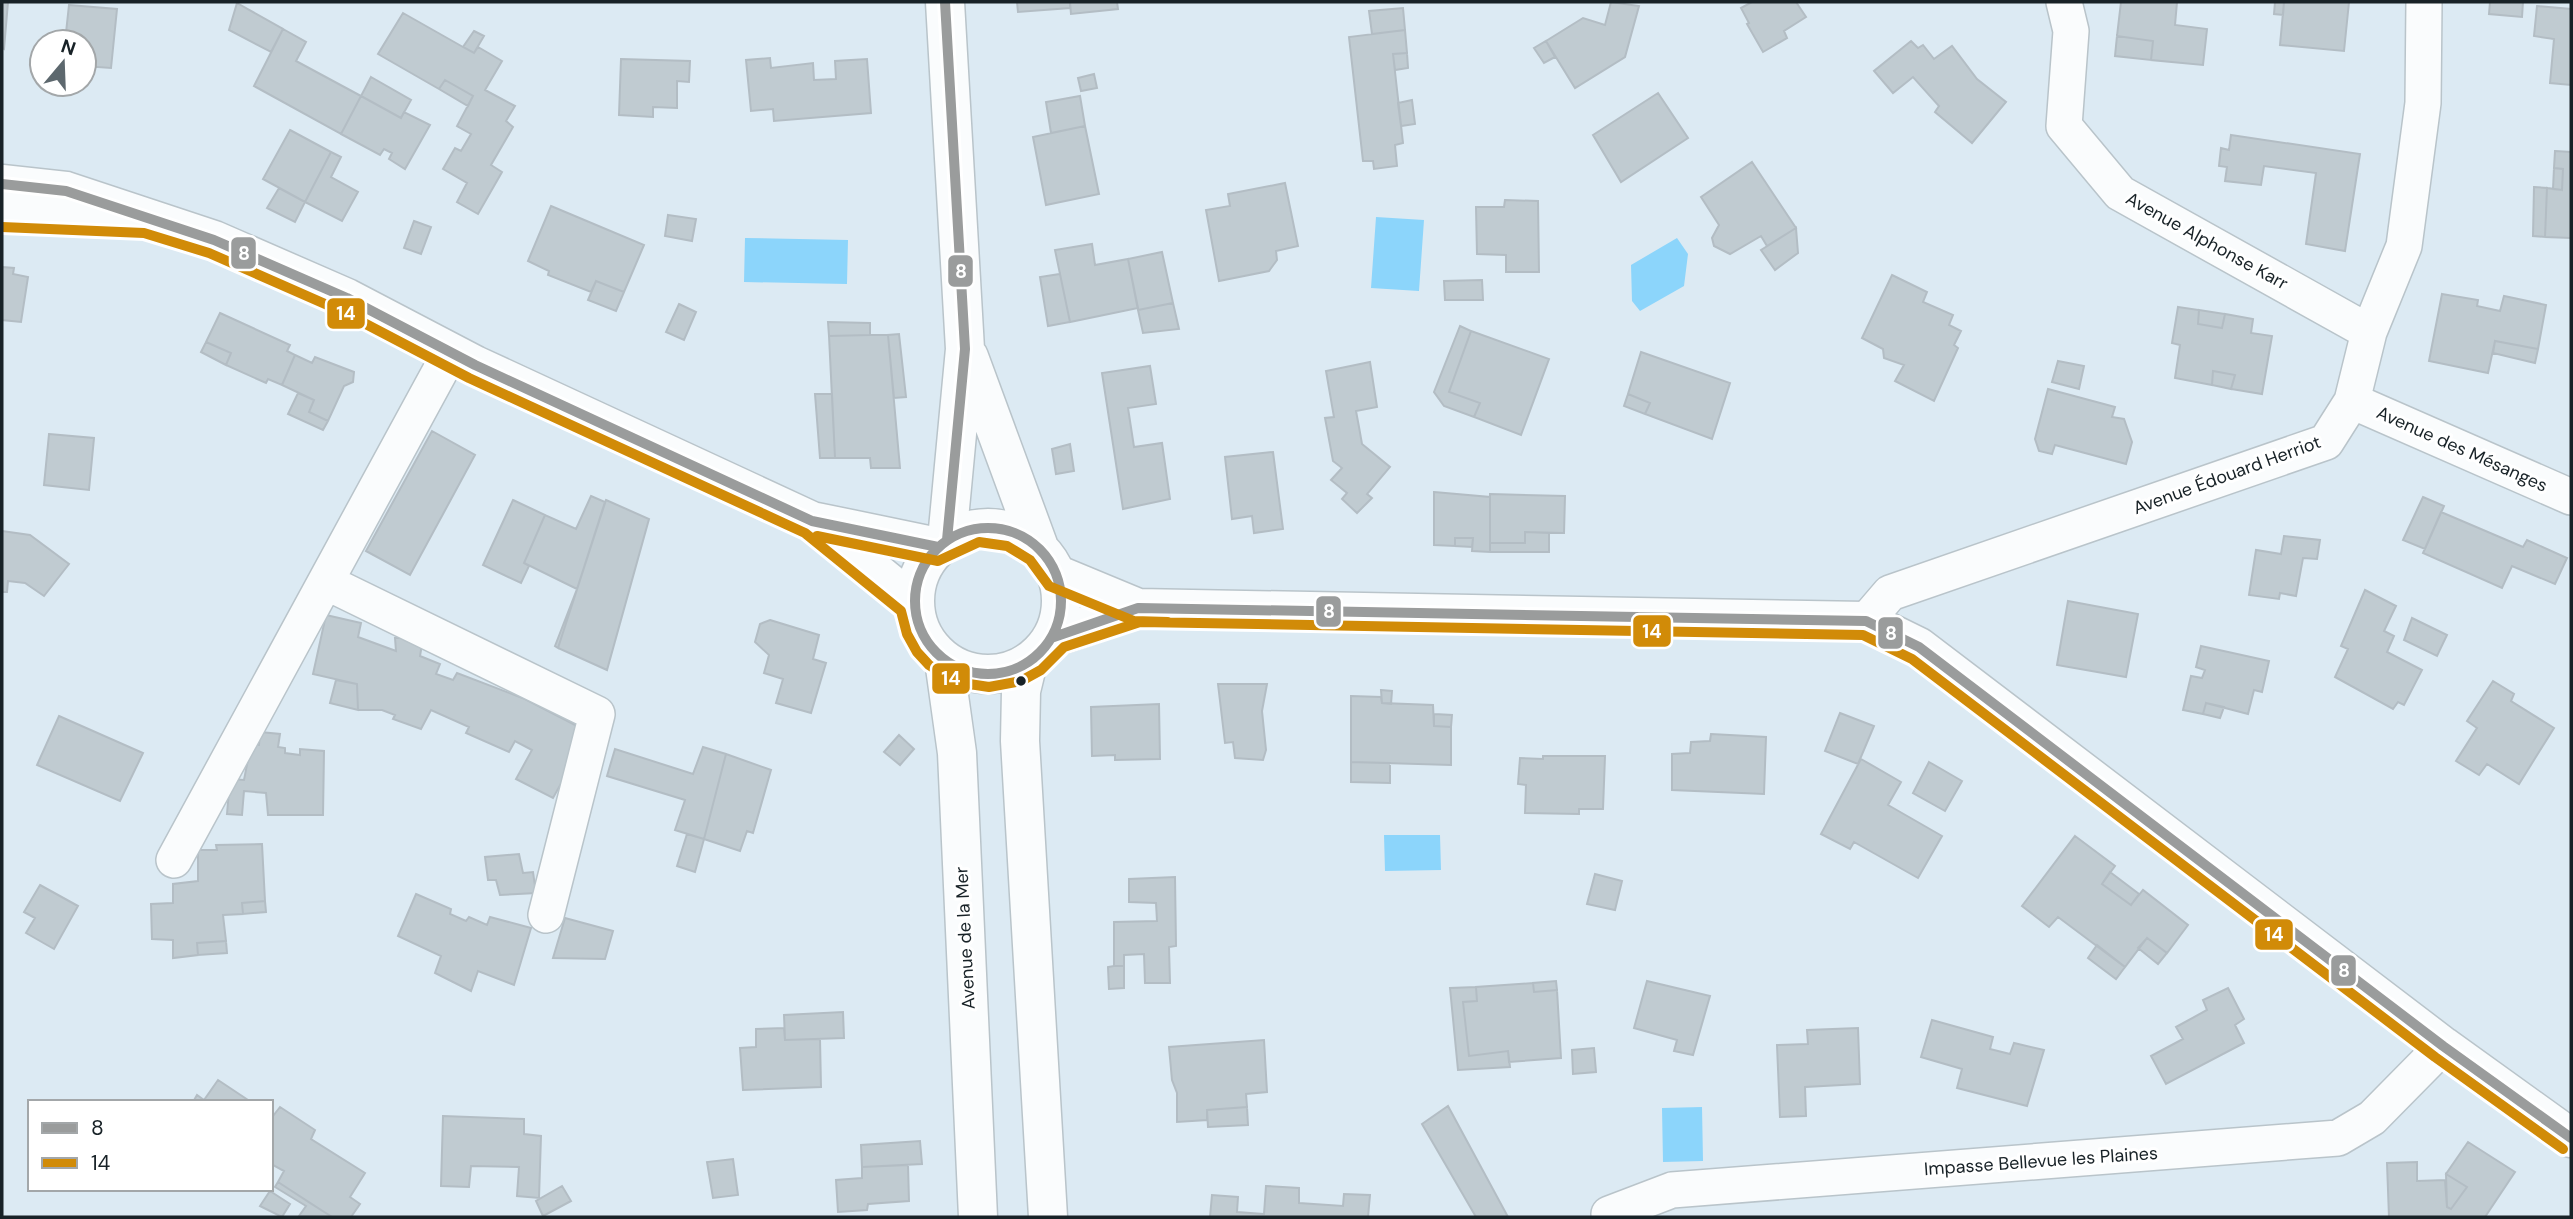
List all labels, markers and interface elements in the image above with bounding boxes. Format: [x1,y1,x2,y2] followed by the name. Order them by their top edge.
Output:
[28,28,98,98] north arrow
[58,33,79,61] text: N
[2122,186,2293,296] street label: Avenue Alphonse Karr
[230,236,257,270] line badge: 8
[238,241,250,266] text: 8
[947,254,974,288] line badge: 8
[955,259,967,284] text: 8
[326,297,366,330] line badge: 14
[336,301,356,326] text: 14
[2373,400,2551,498] street label: Avenue des Mésanges
[2130,430,2324,520] street label: Avenue Édouard Herriot
[1315,595,1342,628] line badge: 8
[1323,599,1335,624] text: 8
[1632,614,1672,648] line badge: 14
[1877,616,1904,650] line badge: 8
[1642,619,1662,644] text: 14
[1885,621,1897,646] text: 8
[931,662,971,695] line badge: 14
[941,666,961,691] text: 14
[1014,674,1028,688] unlabelled marker
[949,866,981,1010] street label: Avenue de la Mer
[2254,918,2294,951] line badge: 14
[2264,922,2284,947] text: 14
[2330,954,2357,987] line badge: 8
[2338,958,2350,983] text: 8
[28,1100,273,1191] legend
[91,1114,104,1142] text: 8
[1923,1141,2159,1181] street label: Impasse Bellevue les Plaines
[91,1149,111,1177] text: 14

